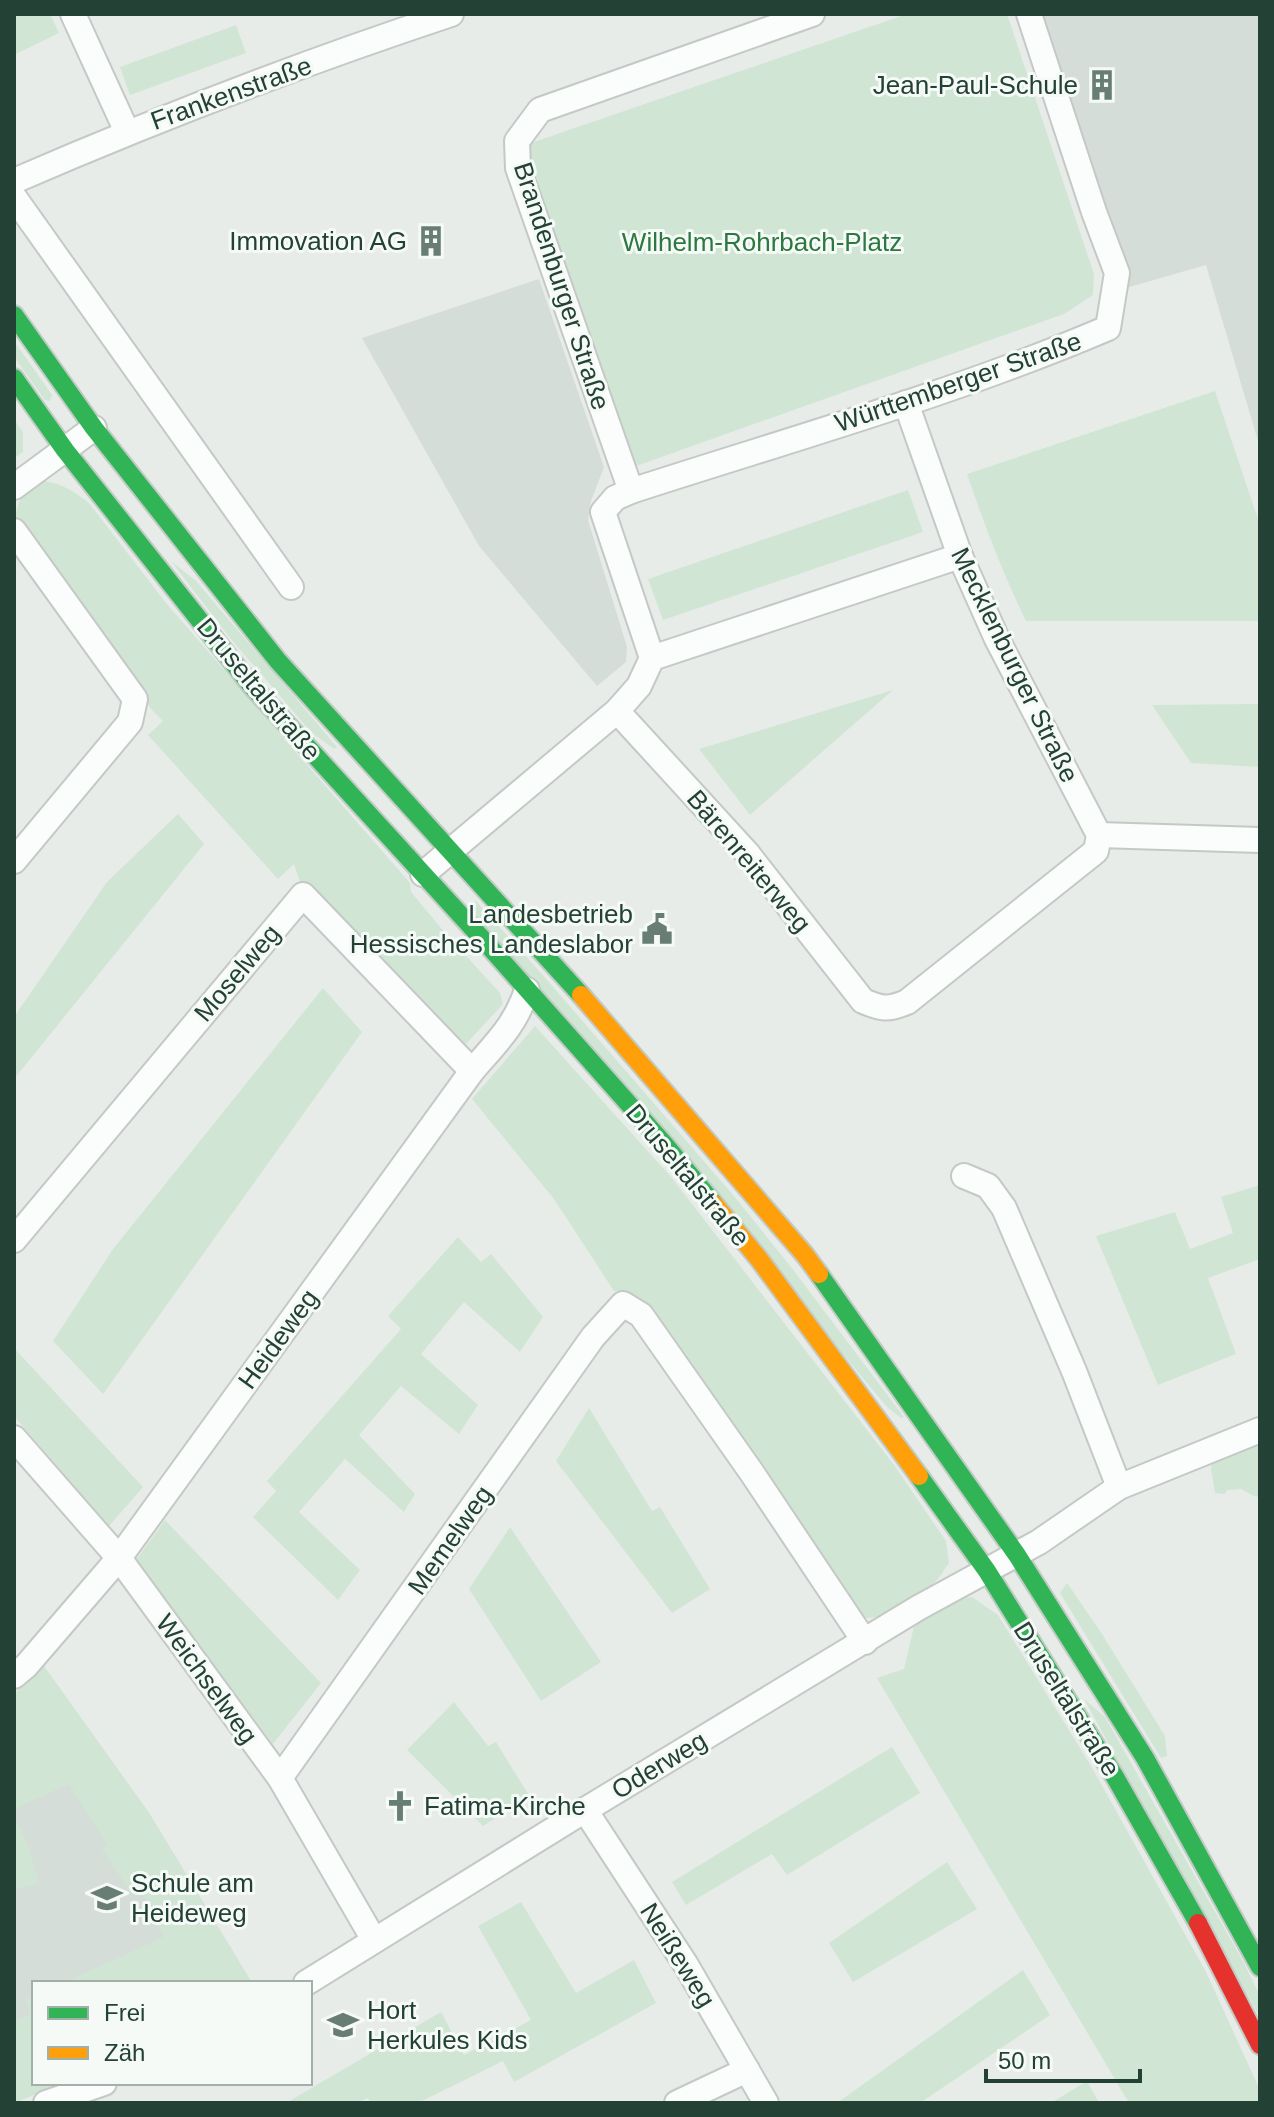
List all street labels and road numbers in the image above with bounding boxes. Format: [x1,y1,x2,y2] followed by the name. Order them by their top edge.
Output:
[146,50,316,136] street label: Frankenstraße
[508,158,616,414] street label: Brandenburger Straße
[831,326,1085,438] street label: Württemberger Straße
[945,543,1085,787] street label: Mecklenburger Straße
[191,612,327,766] street label: Druseltalstraße
[681,784,817,938] street label: Bärenreiterweg
[188,919,286,1027] street label: Moselweg
[620,1098,756,1252] street label: Druseltalstraße
[232,1283,324,1395] street label: Heideweg
[402,1480,498,1600] street label: Memelweg
[150,1608,264,1750] street label: Weichselweg
[1008,1616,1126,1782] street label: Druseltalstraße
[606,1725,712,1805] street label: Oderweg
[634,1897,722,2013] street label: Neißeweg

